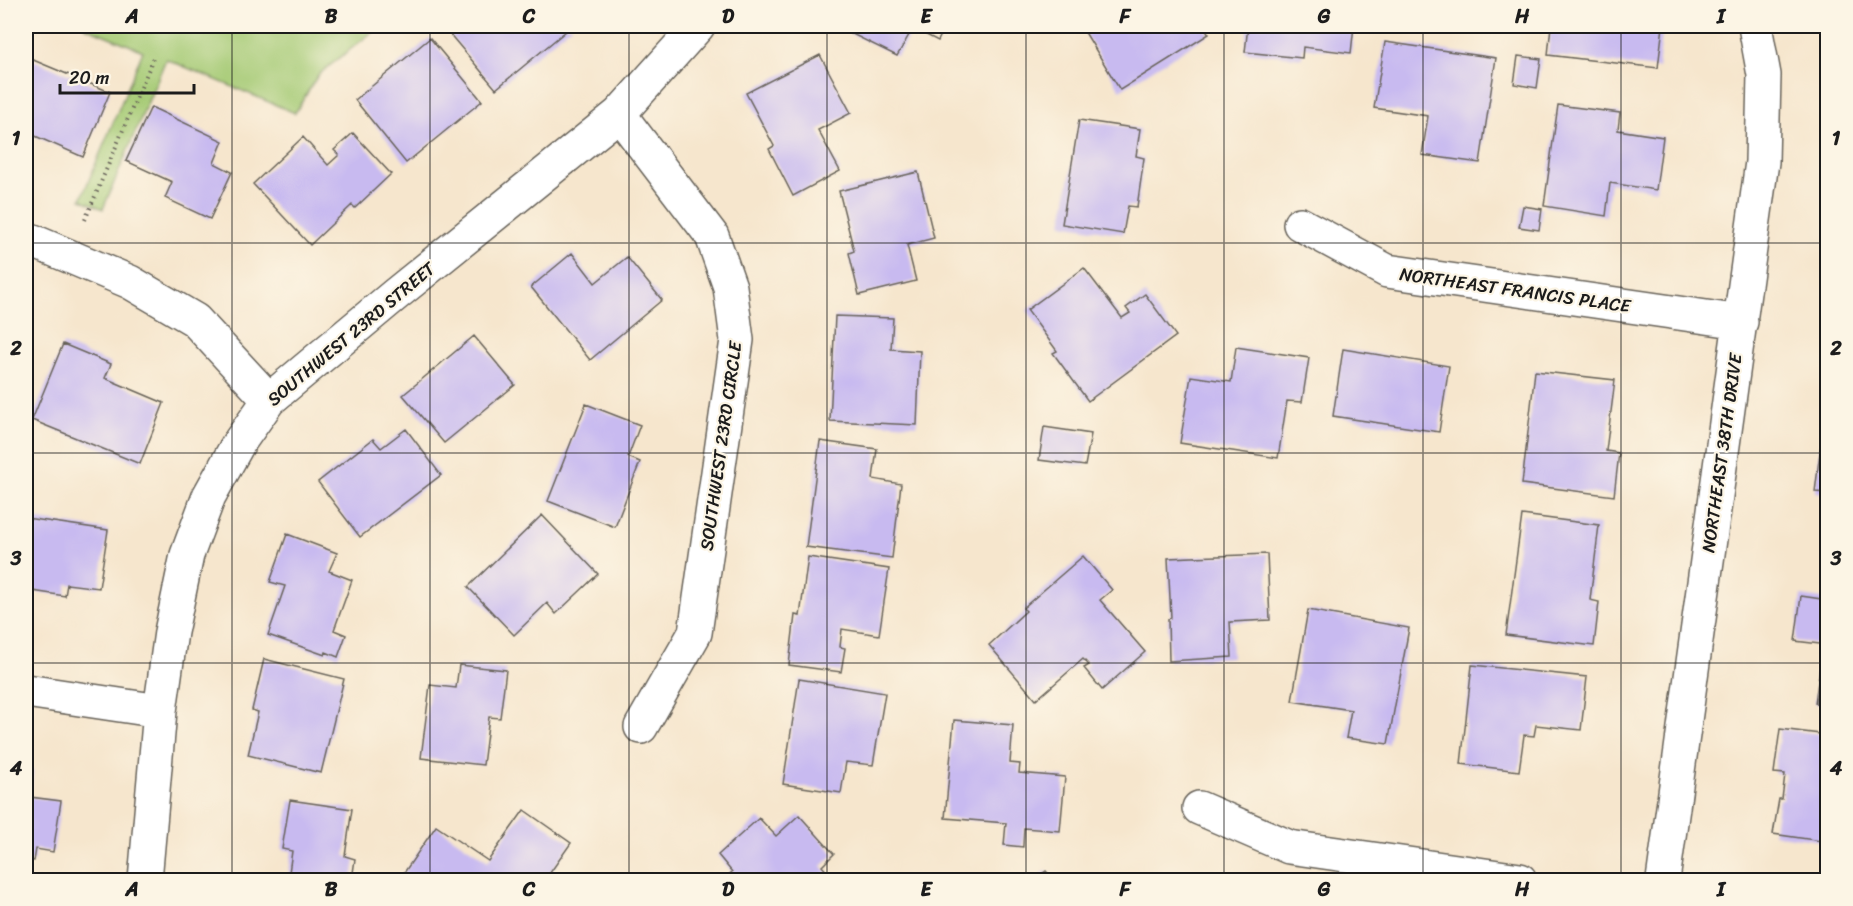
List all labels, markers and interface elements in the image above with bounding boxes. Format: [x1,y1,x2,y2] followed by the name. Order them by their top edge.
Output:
[124,0,139,34] text: A
[325,0,338,34] text: B
[522,0,536,34] text: C
[722,0,735,34] text: D
[920,0,933,34] text: E
[1119,0,1132,34] text: F
[1317,0,1331,34] text: G
[1514,0,1530,34] text: H
[1716,0,1727,34] text: I
[60,57,194,95] scale bar
[69,62,109,94] text: 20 m
[12,121,21,156] text: 1
[1832,121,1841,156] text: 1
[260,253,443,414] street label: SOUTHWEST 23RD STREET
[1397,258,1634,322] street label: NORTHEAST FRANCIS PLACE
[9,331,22,366] text: 2
[1829,331,1842,366] text: 2
[690,338,752,553] street label: SOUTHWEST 23RD CIRCLE
[1692,350,1752,555] street label: NORTHEAST 38TH DRIVE
[10,541,22,576] text: 3
[1830,541,1842,576] text: 3
[9,751,23,786] text: 4
[1829,751,1843,786] text: 4
[124,872,139,906] text: A
[325,872,338,906] text: B
[522,872,536,906] text: C
[722,872,735,906] text: D
[920,872,933,906] text: E
[1119,872,1132,906] text: F
[1317,872,1331,906] text: G
[1514,872,1530,906] text: H
[1716,872,1727,906] text: I

